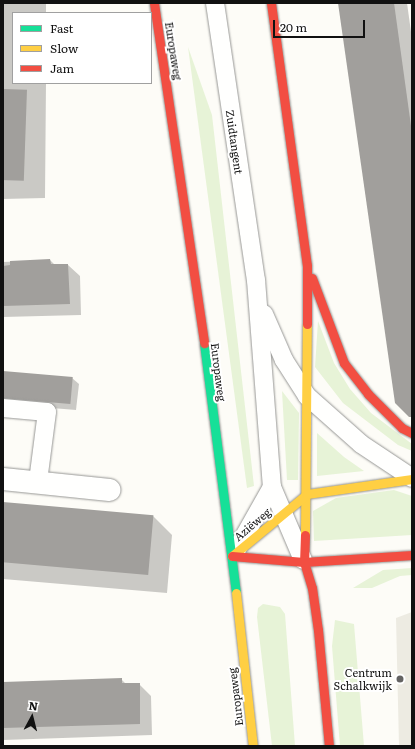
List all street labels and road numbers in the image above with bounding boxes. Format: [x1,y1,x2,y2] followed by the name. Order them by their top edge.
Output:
[163,21,185,81] street label: Europaweg
[224,109,246,175] street label: Zuidtangent
[209,342,229,402] street label: Europaweg
[231,505,273,543] street label: Aziëweg
[225,667,245,727] street label: Europaweg

